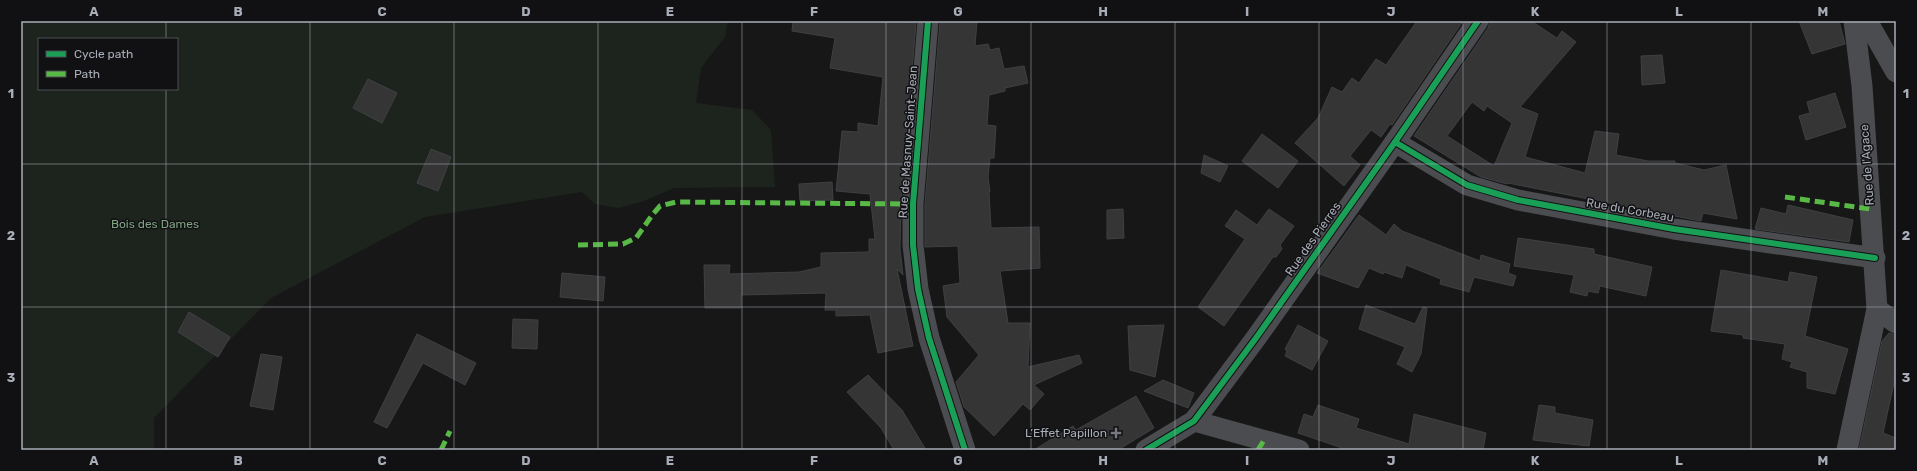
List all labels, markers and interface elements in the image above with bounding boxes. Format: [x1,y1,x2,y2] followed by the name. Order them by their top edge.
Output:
[89,4,99,19] text: A
[233,4,243,19] text: B
[377,4,387,19] text: C
[521,4,531,19] text: D
[666,4,674,19] text: E
[810,4,818,19] text: F
[953,4,963,19] text: G
[1098,4,1108,19] text: H
[1245,4,1249,19] text: I
[1387,4,1395,19] text: J
[1531,4,1540,19] text: K
[1675,4,1683,19] text: L
[1818,4,1828,19] text: M
[38,38,178,90] legend
[74,47,133,61] text: Cycle path
[896,65,920,219] street label: Rue de Masnuy-Saint-Jean
[74,67,100,81] text: Path
[8,86,14,101] text: 1
[1903,86,1909,101] text: 1
[1857,124,1877,206] street label: Rue de l'Agace
[1585,195,1675,225] street label: Rue du Corbeau
[1282,199,1344,279] street label: Rue des Pierres
[111,217,199,231] park label: Bois des Dames
[7,228,15,243] text: 2
[1902,228,1910,243] text: 2
[7,370,16,385] text: 3
[1902,370,1911,385] text: 3
[1025,426,1107,440] place label: L’Effet Papillon
[1110,427,1122,439] marker: L’Effet Papillon
[89,453,99,468] text: A
[233,453,243,468] text: B
[377,453,387,468] text: C
[521,453,531,468] text: D
[666,453,674,468] text: E
[810,453,818,468] text: F
[953,453,963,468] text: G
[1098,453,1108,468] text: H
[1245,453,1249,468] text: I
[1387,453,1395,468] text: J
[1531,453,1540,468] text: K
[1675,453,1683,468] text: L
[1818,453,1828,468] text: M

